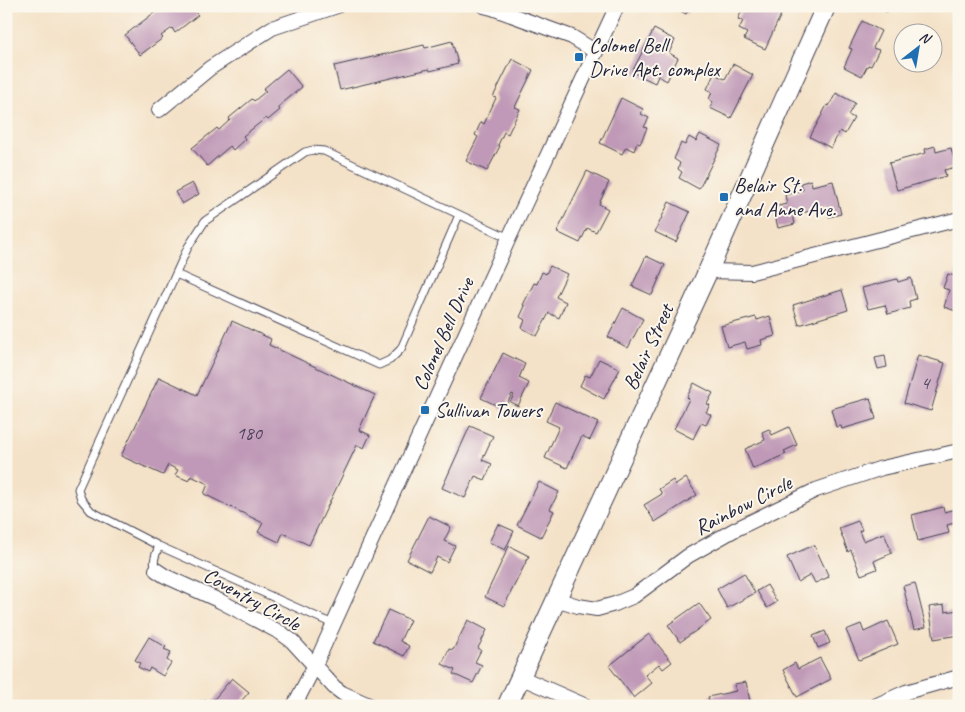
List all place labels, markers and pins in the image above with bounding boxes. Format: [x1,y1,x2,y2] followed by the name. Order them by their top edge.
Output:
[589,32,722,82] place label: Colonel Bell Drive Apt. complex
[573,51,585,63] marker: Colonel Bell Drive Apt. complex
[734,172,837,222] place label: Belair St. and Anne Ave.
[718,191,730,203] marker: Belair St. and Anne Ave.
[435,397,543,423] place label: Sullivan Towers
[419,404,431,416] marker: Sullivan Towers

